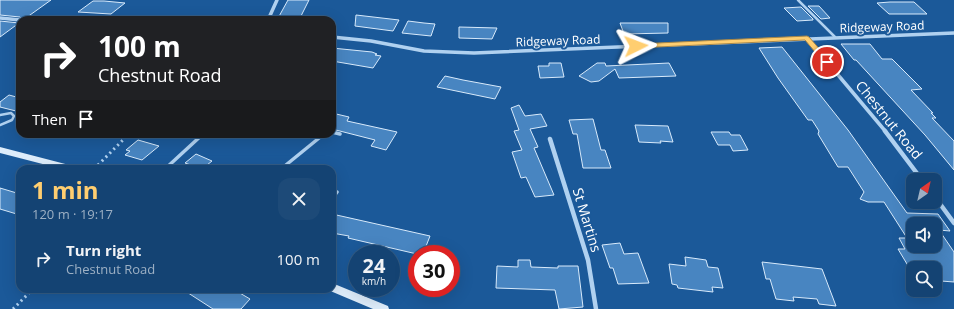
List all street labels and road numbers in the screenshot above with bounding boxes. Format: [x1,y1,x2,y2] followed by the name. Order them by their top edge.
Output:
[839,17,925,36] street label: Ridgeway Road
[515,31,601,50] street label: Ridgeway Road
[852,76,927,163] street label: Chestnut Road
[569,185,606,255] street label: St Martins

